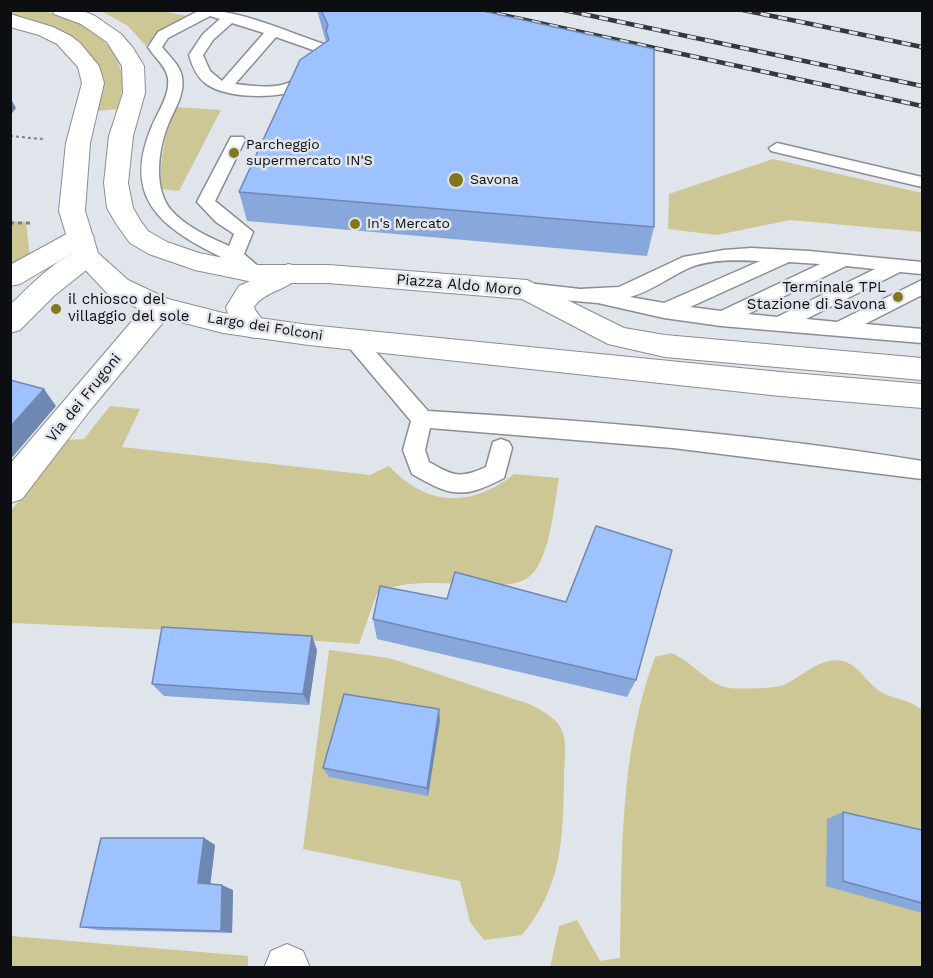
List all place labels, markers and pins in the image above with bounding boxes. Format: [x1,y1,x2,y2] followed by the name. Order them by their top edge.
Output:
[246,137,373,170] place label: Parcheggio supermercato IN'S
[227,146,241,160] marker: Parcheggio supermercato IN'S
[447,171,465,189] marker: Savona
[470,172,519,188] place label: Savona
[367,216,450,232] place label: In's Mercato
[348,217,362,231] marker: In's Mercato
[747,279,886,314] place label: Terminale TPL Stazione di Savona
[891,290,905,304] marker: Terminale TPL Stazione di Savona
[68,291,189,326] place label: il chiosco del villaggio del sole
[49,302,63,316] marker: il chiosco del villaggio del sole

